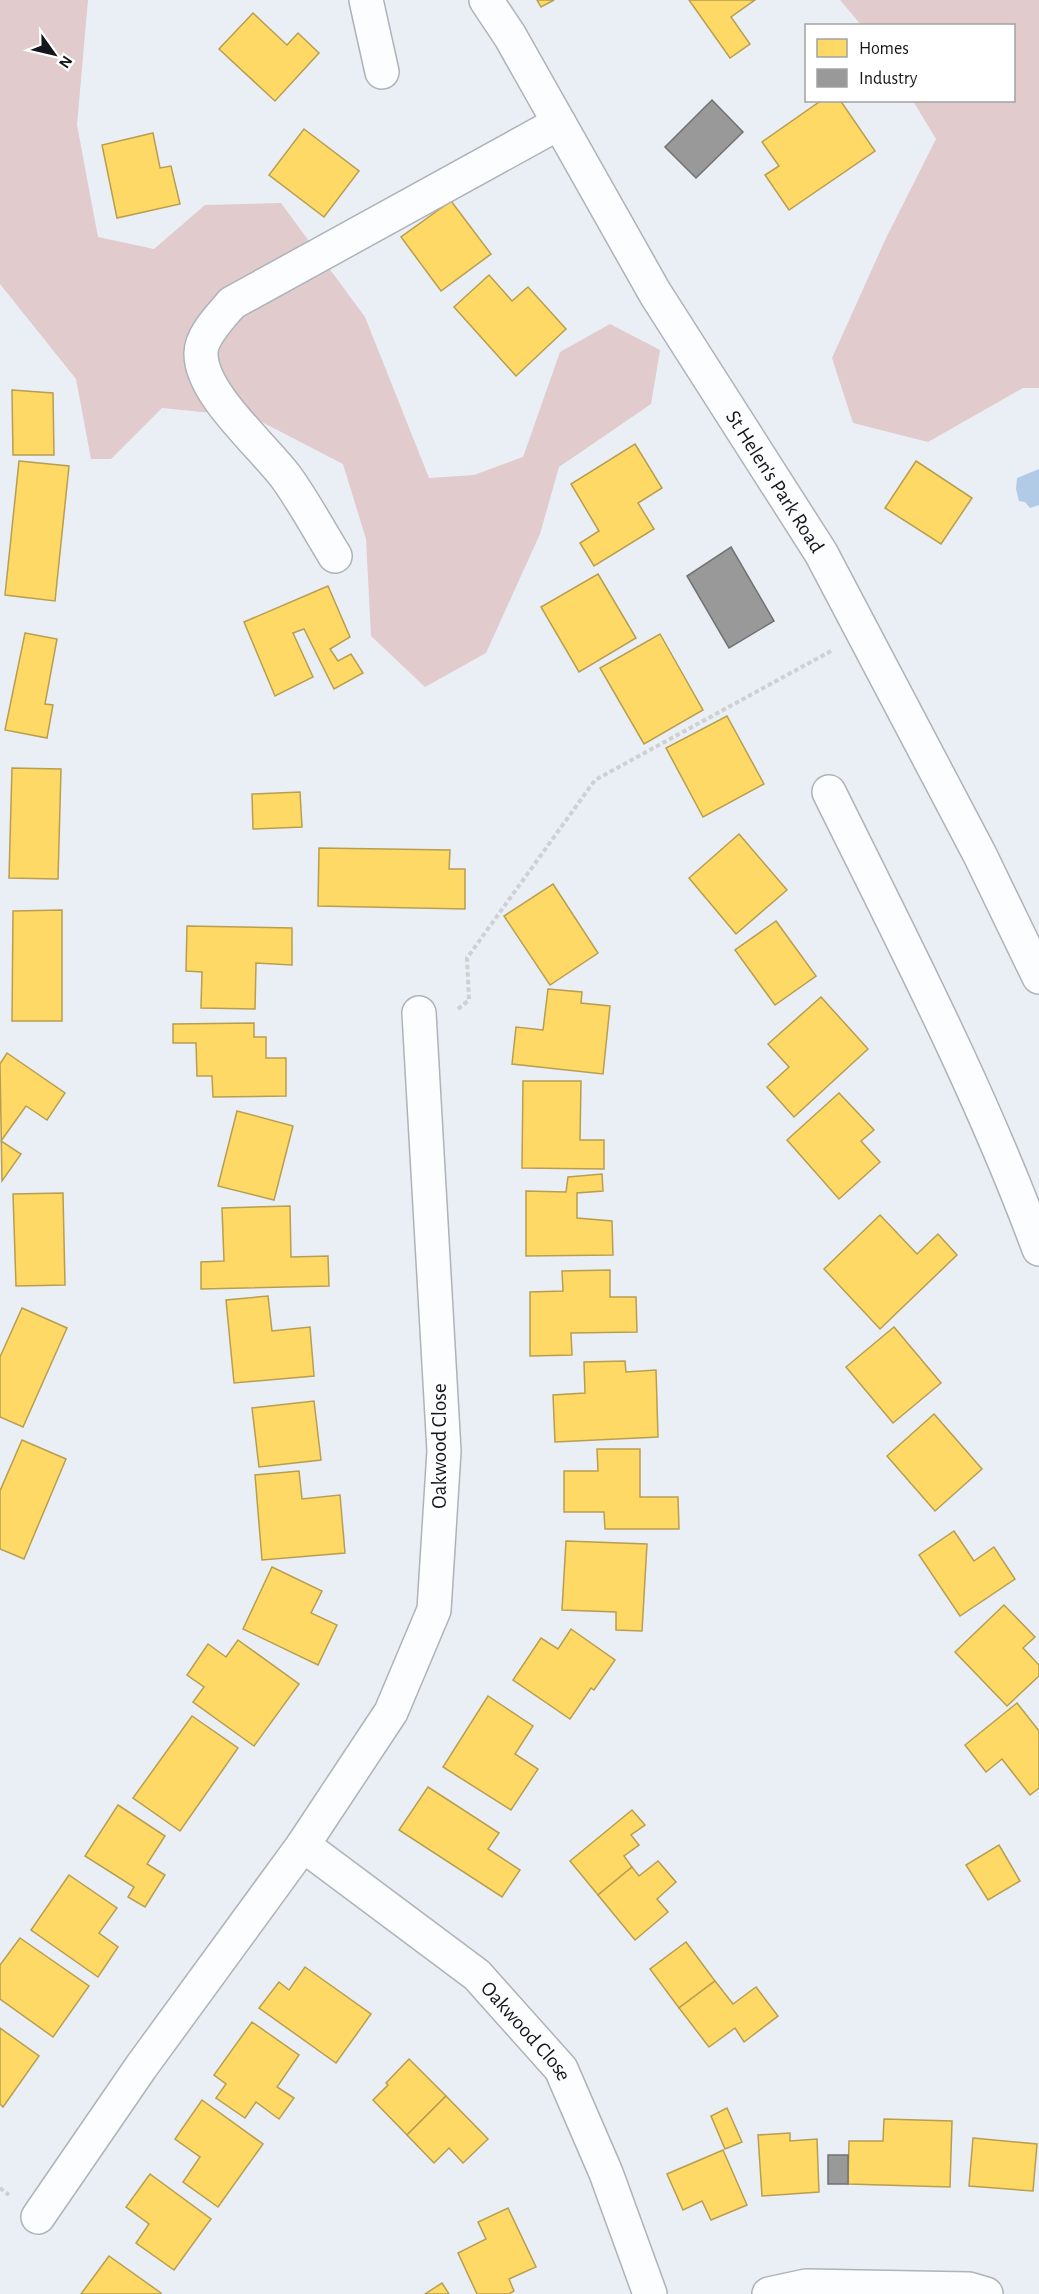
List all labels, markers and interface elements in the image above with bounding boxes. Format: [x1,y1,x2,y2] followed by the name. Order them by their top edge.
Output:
[24,24,84,84] north arrow
[805,24,1015,102] legend
[859,40,909,58] text: Homes
[56,53,75,71] text: N
[859,70,918,88] text: Industry
[722,407,828,557] street label: St Helen's Park Road
[429,1383,450,1509] street label: Oakwood Close
[477,1977,575,2084] street label: Oakwood Close

